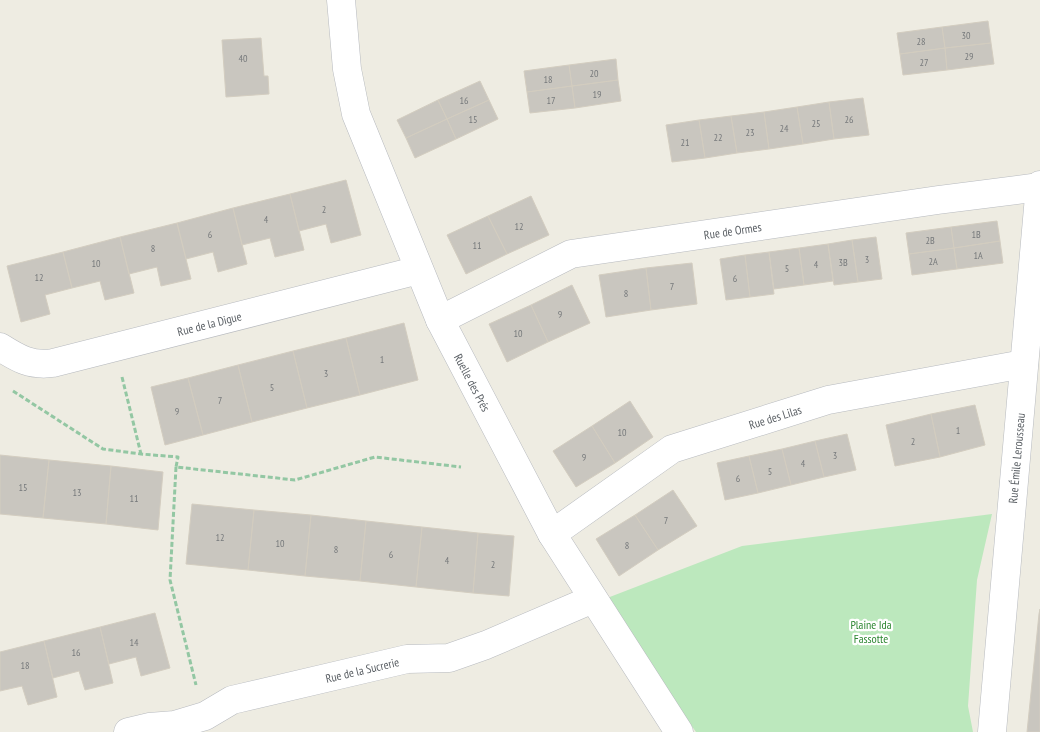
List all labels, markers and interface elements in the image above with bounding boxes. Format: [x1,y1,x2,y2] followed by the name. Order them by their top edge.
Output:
[962,29,971,42] house number: 30
[917,35,926,48] house number: 28
[965,50,974,63] house number: 29
[239,52,248,65] house number: 40
[920,56,929,69] house number: 27
[590,67,599,80] house number: 20
[544,73,553,86] house number: 18
[593,88,602,101] house number: 19
[460,94,469,107] house number: 16
[547,94,556,107] house number: 17
[469,113,478,126] house number: 15
[845,113,854,126] house number: 26
[812,117,821,130] house number: 25
[780,122,789,135] house number: 24
[746,126,755,139] house number: 23
[714,131,723,144] house number: 22
[681,136,690,149] house number: 21
[322,203,326,216] house number: 2
[264,213,269,226] house number: 4
[703,219,762,242] street label: Rue de Ormes
[515,220,524,233] house number: 12
[208,228,213,241] house number: 6
[971,228,981,241] house number: 1B
[925,234,935,247] house number: 2B
[473,239,482,252] house number: 11
[151,242,155,255] house number: 8
[973,249,983,262] house number: 1A
[865,253,869,266] house number: 3
[928,255,938,268] house number: 2A
[838,256,848,269] house number: 3B
[92,257,101,270] house number: 10
[814,258,819,271] house number: 4
[785,262,789,275] house number: 5
[35,271,44,284] house number: 12
[733,272,738,285] house number: 6
[670,280,674,293] house number: 7
[624,287,628,300] house number: 8
[176,308,243,339] street label: Rue de la Digue
[558,308,562,321] house number: 9
[514,327,523,340] house number: 10
[451,351,494,414] street label: Ruelle des Prés
[380,353,384,366] house number: 1
[324,367,328,380] house number: 3
[270,381,274,394] house number: 5
[218,394,222,407] house number: 7
[747,401,803,432] street label: Rue des Lilas
[175,405,179,418] house number: 9
[1005,412,1027,504] street label: Rue Émile Lerousseau
[956,424,960,437] house number: 1
[618,426,627,439] house number: 10
[911,435,915,448] house number: 2
[833,449,837,462] house number: 3
[582,451,586,464] house number: 9
[801,457,806,470] house number: 4
[768,465,772,478] house number: 5
[736,472,741,485] house number: 6
[19,481,28,494] house number: 15
[73,486,82,499] house number: 13
[130,492,139,505] house number: 11
[664,514,668,527] house number: 7
[216,531,225,544] house number: 12
[276,537,285,550] house number: 10
[625,539,629,552] house number: 8
[334,543,338,556] house number: 8
[389,548,394,561] house number: 6
[445,554,450,567] house number: 4
[491,558,495,571] house number: 2
[850,617,892,646] park label: Plaine Ida Fassotte
[130,636,139,649] house number: 14
[72,646,81,659] house number: 16
[324,654,400,685] street label: Rue de la Sucrerie
[21,659,30,672] house number: 18

